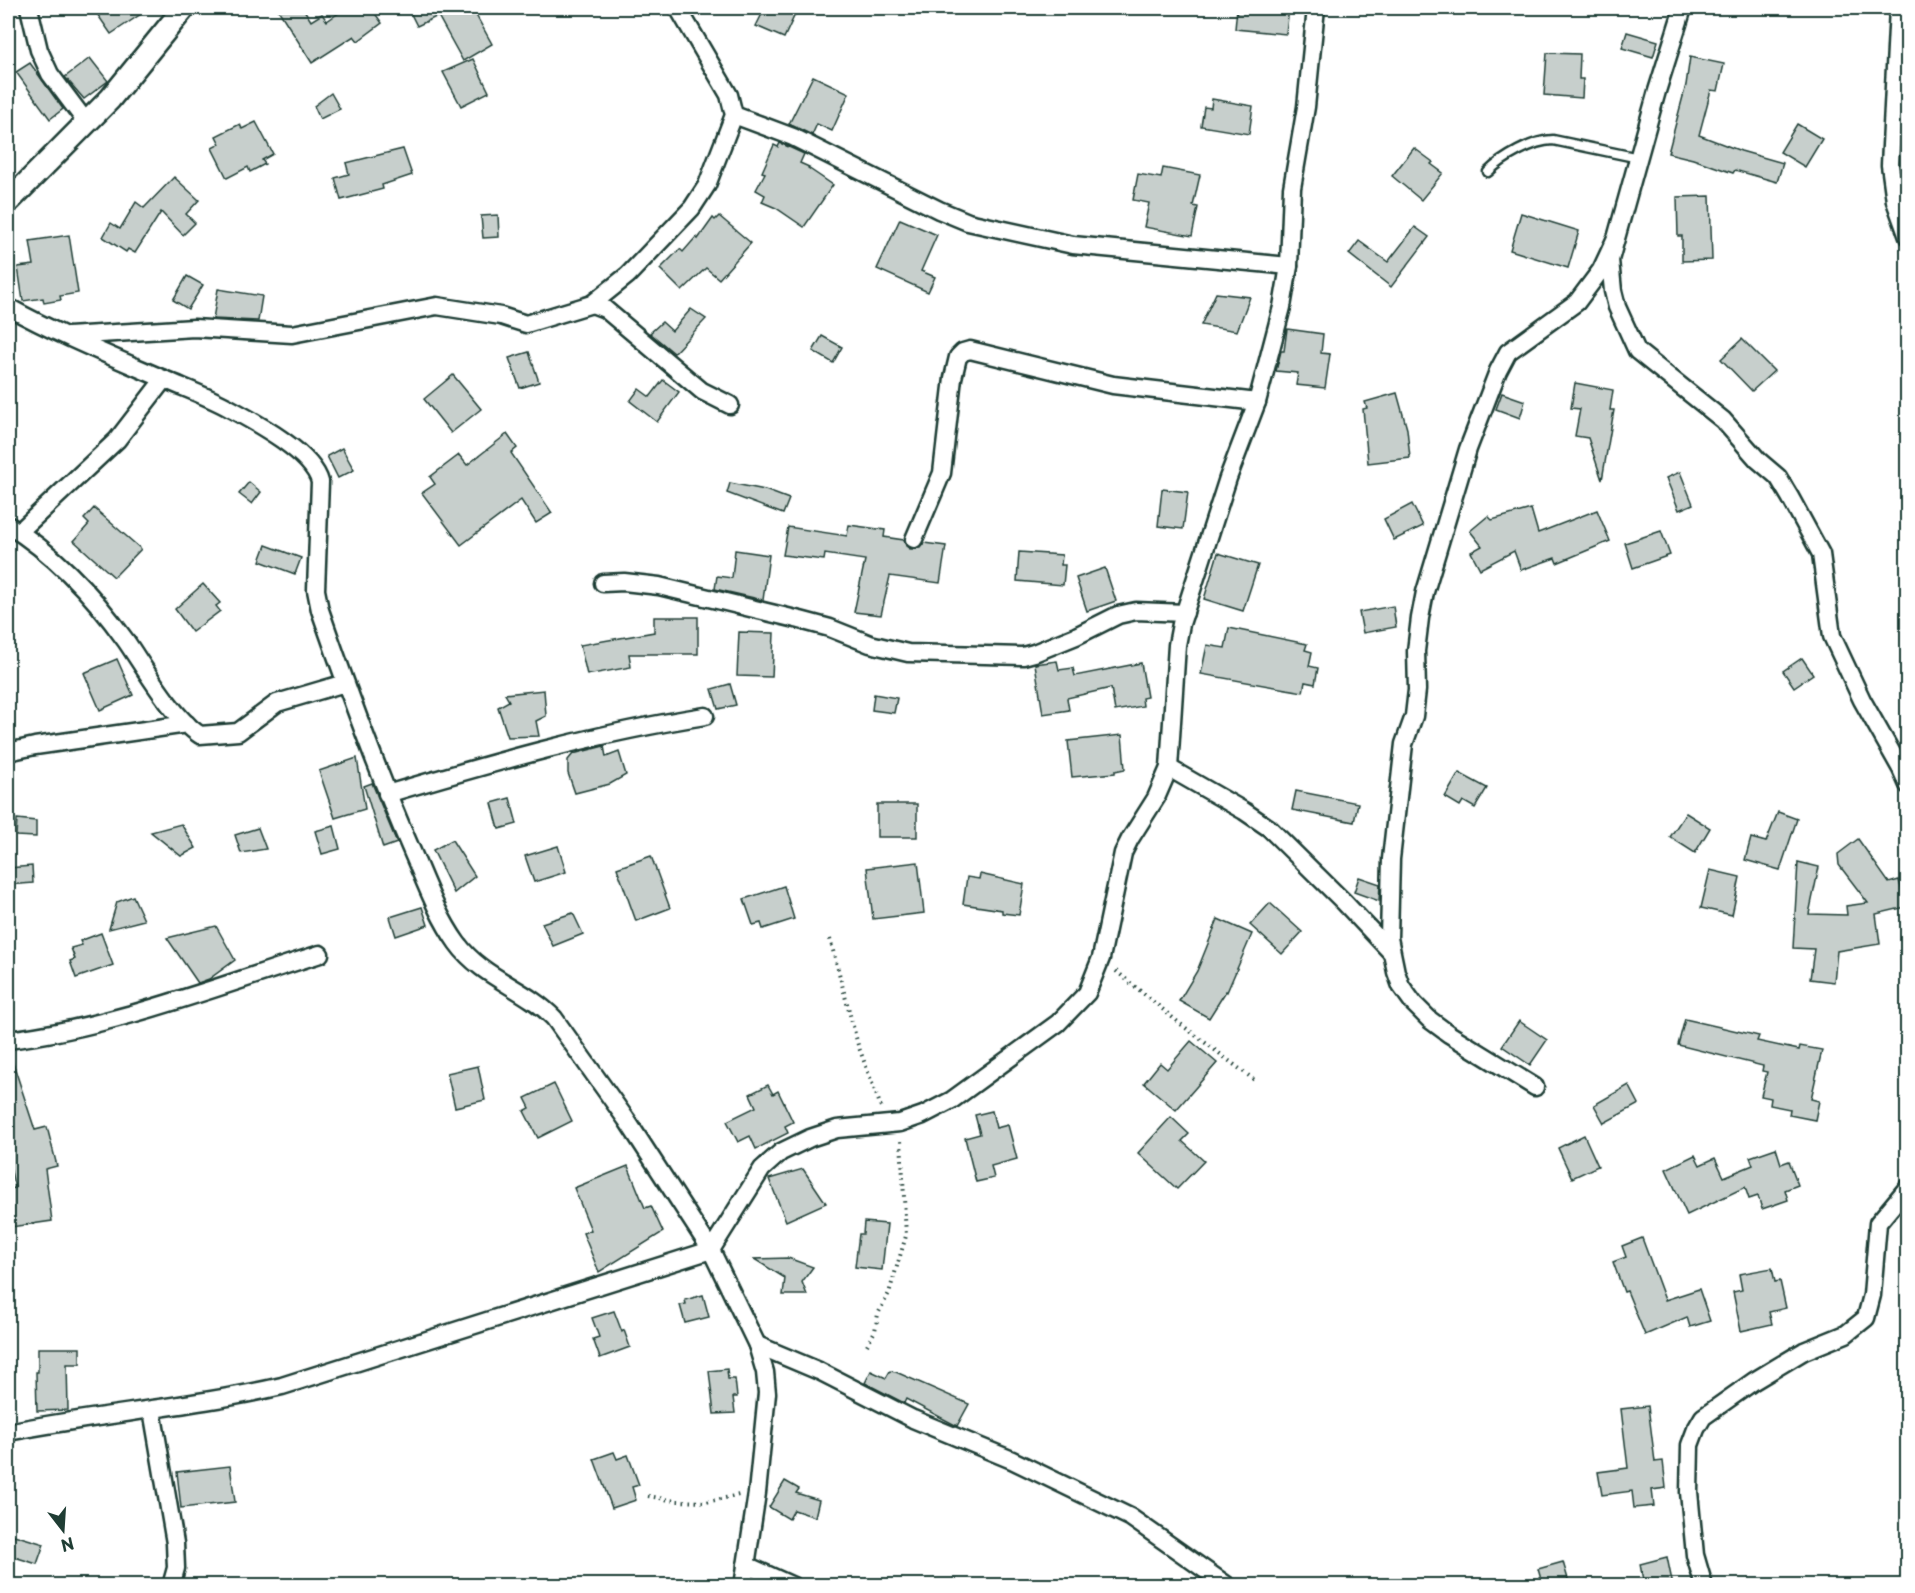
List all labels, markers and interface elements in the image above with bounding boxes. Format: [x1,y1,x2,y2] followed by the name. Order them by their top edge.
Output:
[33,1500,93,1560] north arrow
[58,1532,77,1559] text: N

